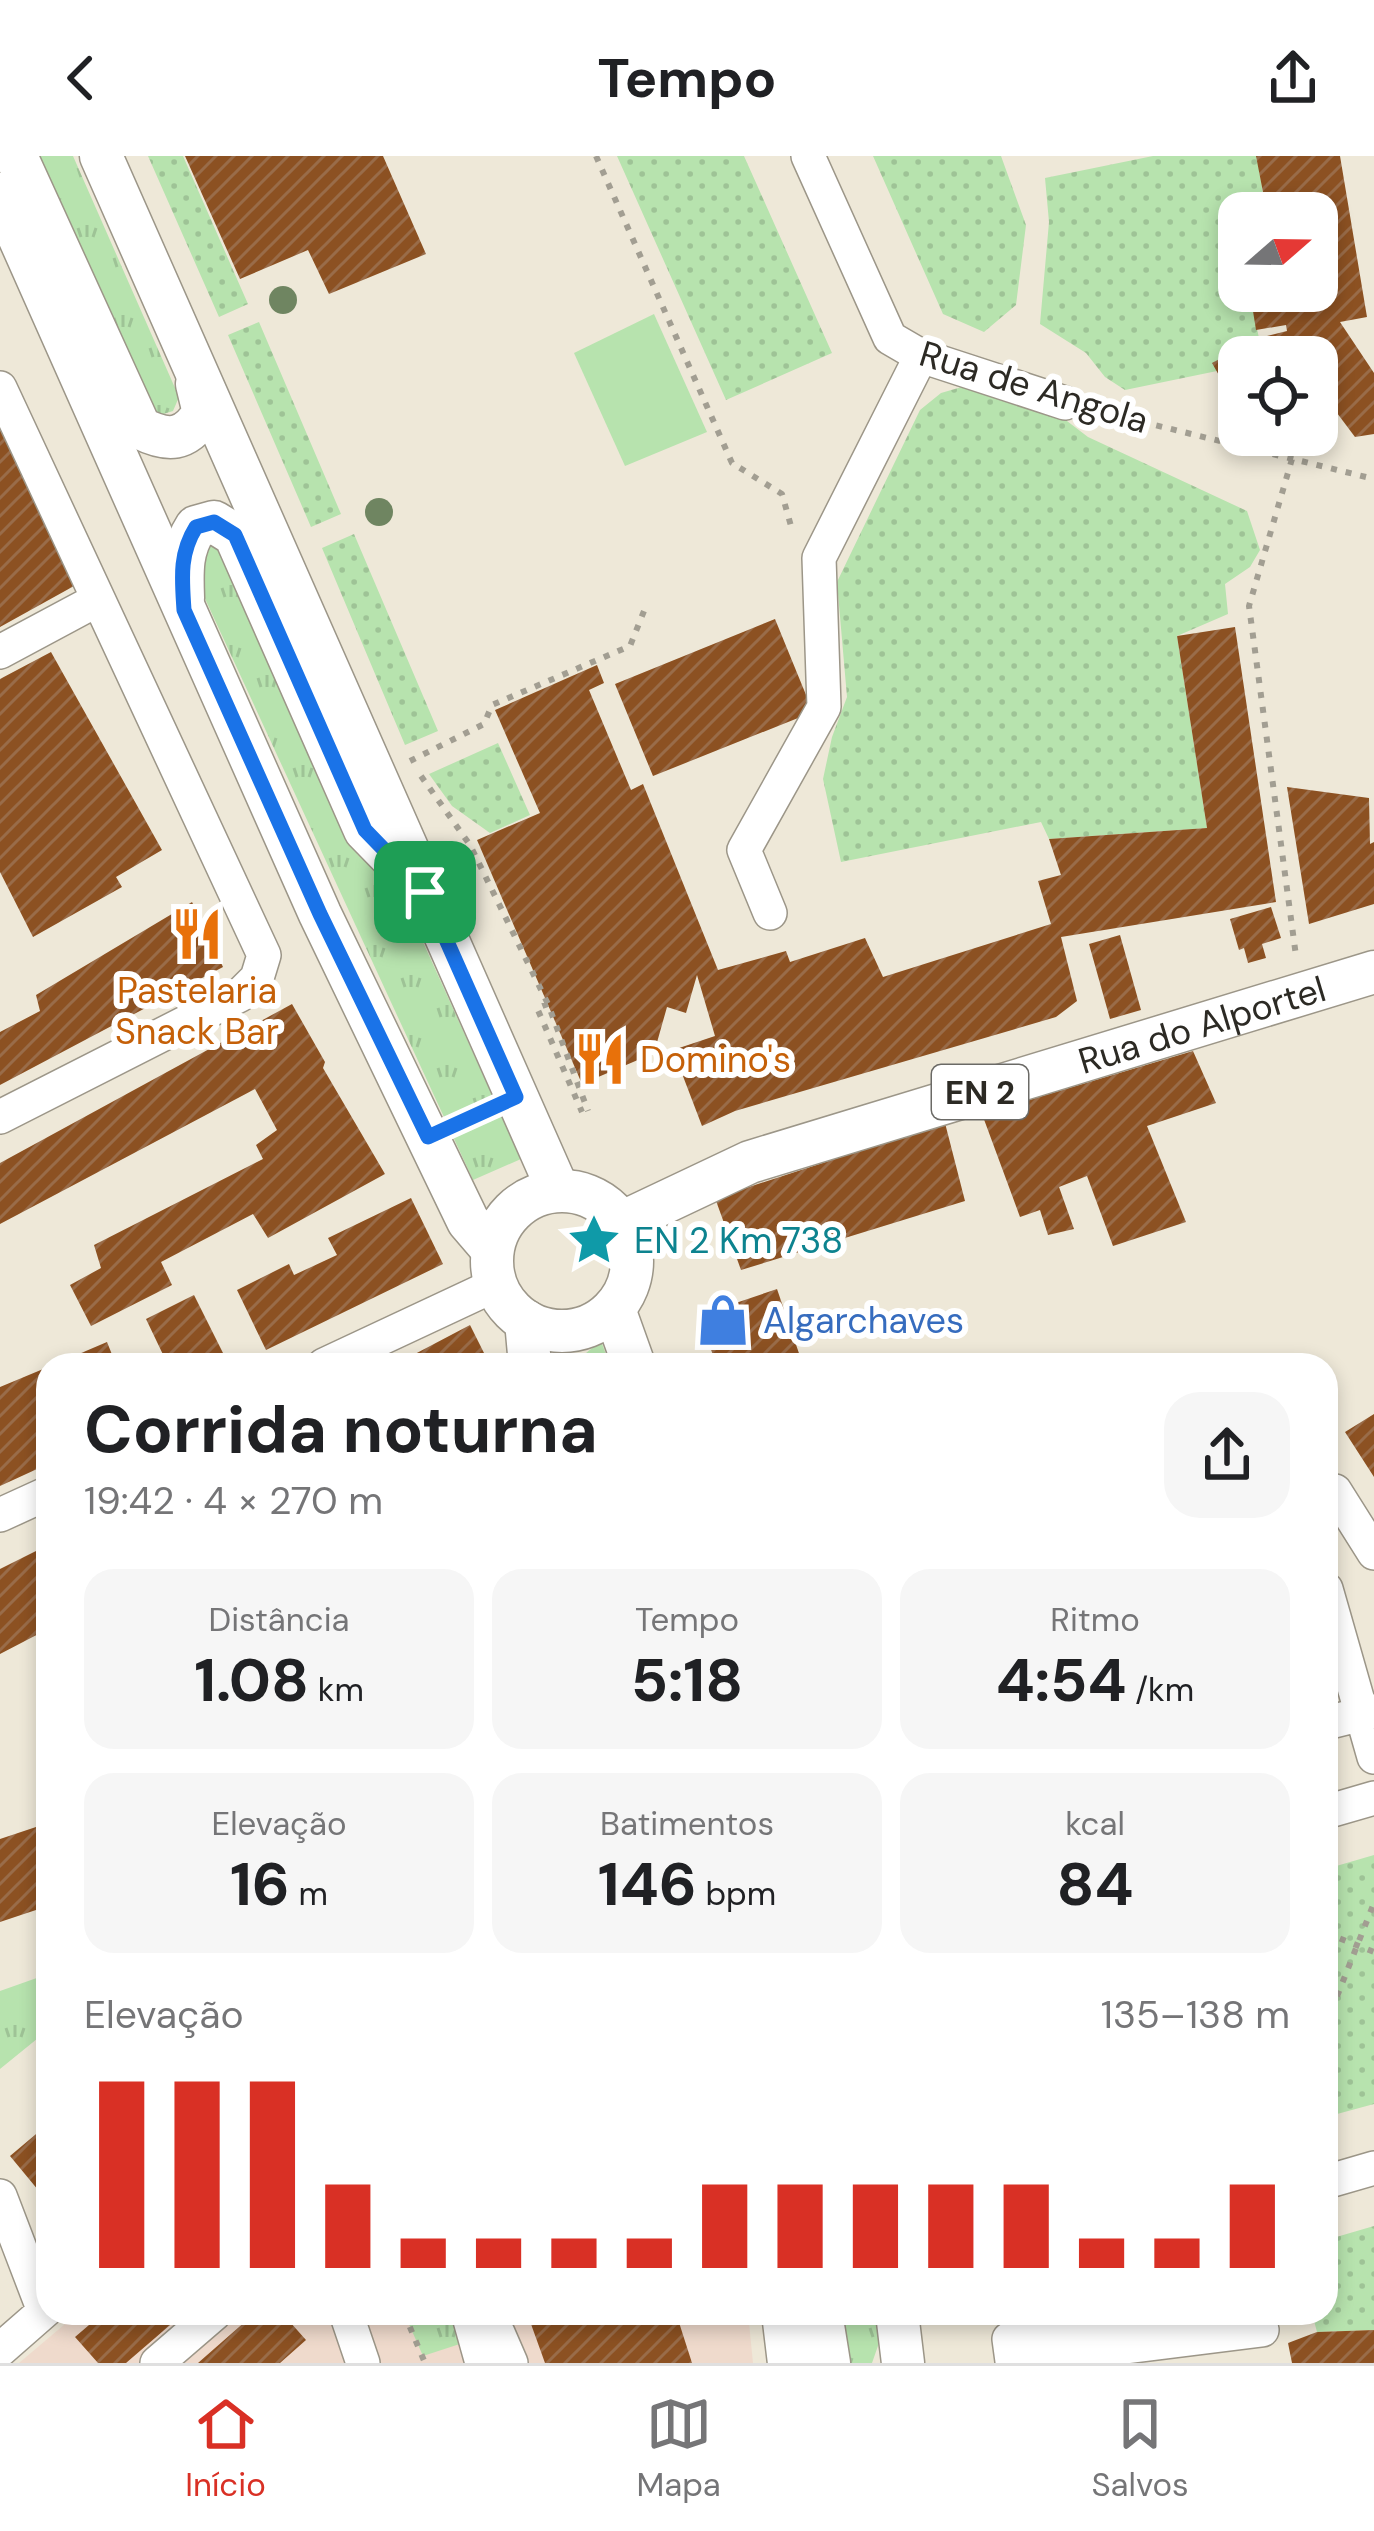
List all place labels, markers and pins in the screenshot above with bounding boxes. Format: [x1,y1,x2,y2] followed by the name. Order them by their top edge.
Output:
[374,841,476,943] pin
[168,905,226,963] restaurant icon: Pastelaria Snack Bar
[115,967,279,1055] place label: Pastelaria Snack Bar
[571,1030,629,1088] restaurant icon: Domino's
[640,1036,791,1083] place label: Domino's
[565,1211,623,1269] place icon: EN 2 Km 738
[634,1217,843,1264] place label: EN 2 Km 738
[694,1291,752,1349] shop icon: Algarchaves
[763,1297,964,1344] place label: Algarchaves

